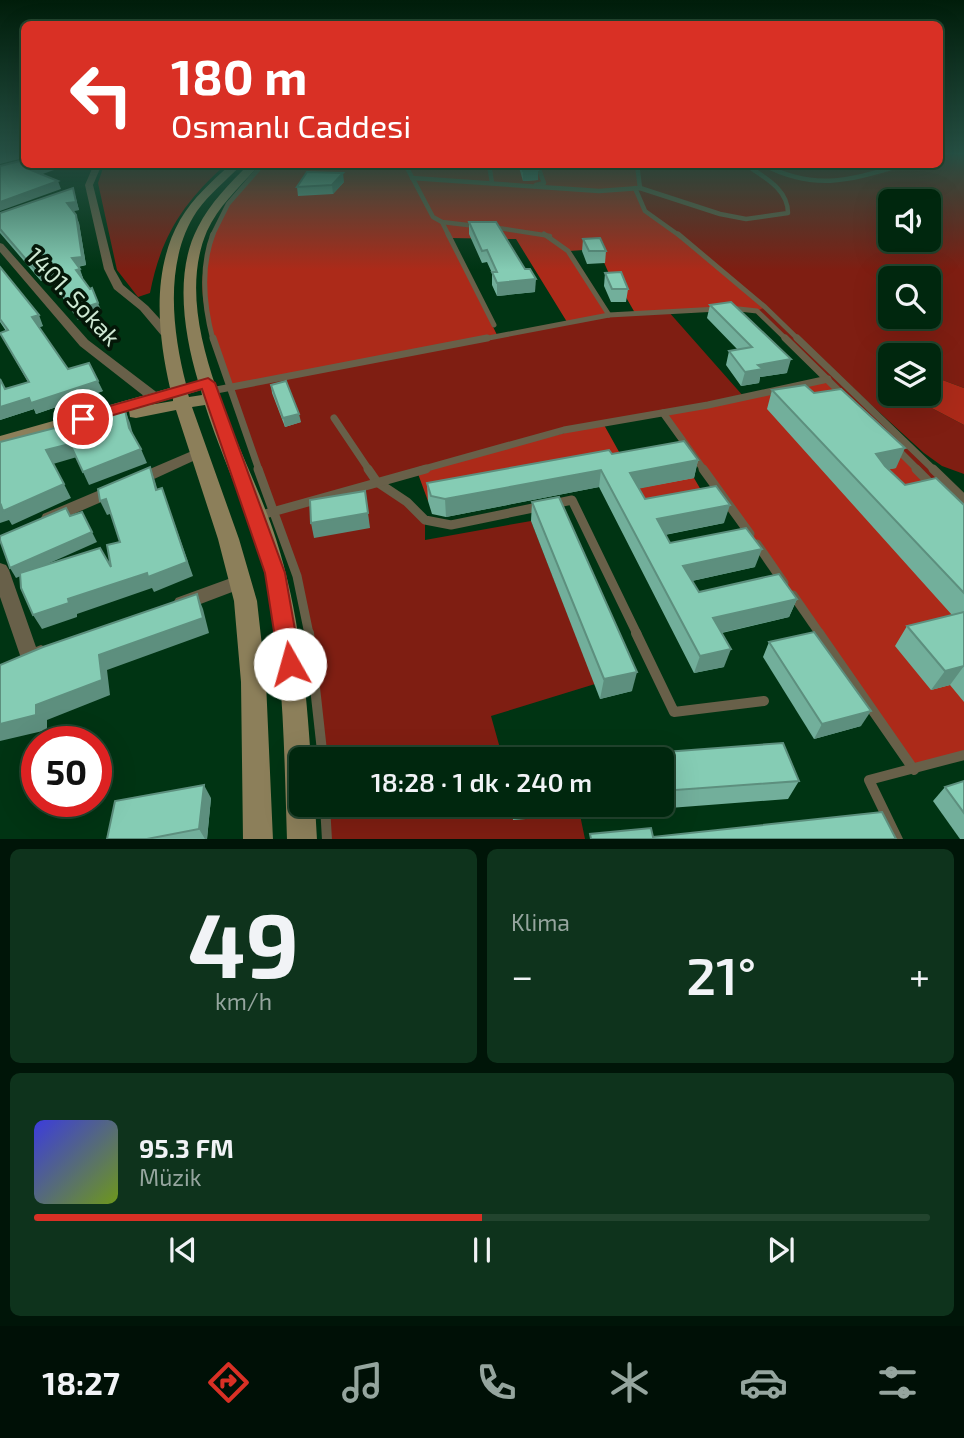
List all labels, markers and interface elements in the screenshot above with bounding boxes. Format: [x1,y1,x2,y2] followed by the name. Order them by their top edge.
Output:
[171,46,307,105] text: 180 m
[56,49,147,140] icon: left
[171,106,411,144] text: Osmanlı Caddesi
[878,189,941,406] map controls
[878,189,941,252] button: sound
[21,241,127,351] street label: 1401. Sokak
[878,266,941,329] button: search
[878,343,941,406] button: layers
[53,389,113,449] pin
[64,400,102,438] icon: arrive
[253,627,327,701] position arrow
[21,726,112,817] speed limit sign: 50
[371,766,592,797] text: 18:28 · 1 dk · 240 m
[188,887,299,996] text: 49
[511,908,570,936] text: Klima
[686,943,756,1005] text: 21°
[511,952,533,998] text: −
[909,952,930,998] text: +
[215,987,272,1015] text: km/h
[139,1132,234,1163] text: 95.3 FM
[139,1163,201,1191] text: Müzik
[164,1231,202,1269] icon: previous
[463,1231,501,1269] icon: pause
[762,1231,800,1269] icon: next
[204,1358,253,1407] icon: directions
[338,1358,387,1407] icon: music
[472,1358,521,1407] icon: phone
[605,1358,654,1407] icon: climate
[739,1358,788,1407] icon: car
[873,1358,922,1407] icon: filters
[42,1363,120,1401] text: 18:27

